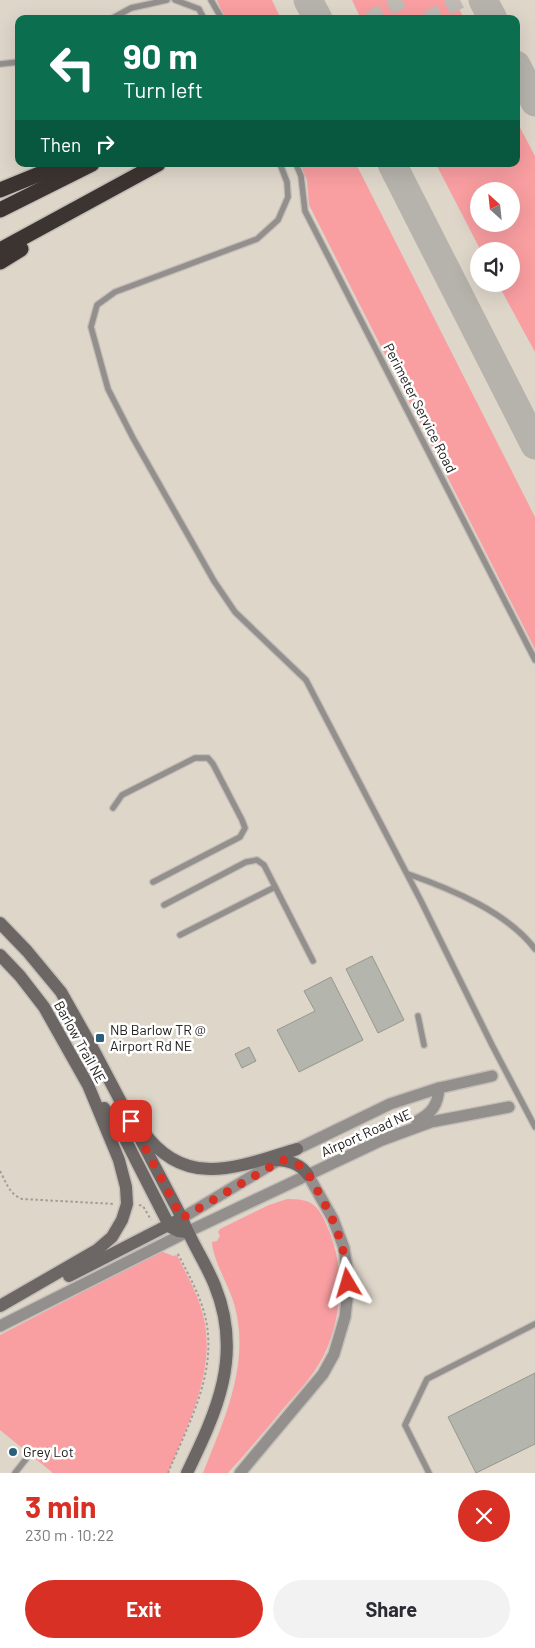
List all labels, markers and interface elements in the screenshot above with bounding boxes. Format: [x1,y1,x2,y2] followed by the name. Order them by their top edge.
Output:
[123,34,198,76] text: 90 m
[40,35,105,100] icon: left
[123,76,203,102] text: Turn left
[91,130,119,158] icon: right
[40,133,81,156] text: Then
[470,182,520,232] north arrow
[470,182,520,292] map controls
[470,242,520,292] button: sound
[380,340,460,475] street label: Perimeter Service Road
[51,998,110,1086] street label: Barlow Trail NE
[110,1021,206,1054] place label: NB Barlow TR @ Airport Rd NE
[94,1032,106,1044] marker: NB Barlow TR @ Airport Rd NE
[110,1100,152,1142] pin
[318,1105,414,1160] street label: Airport Road NE
[117,1107,145,1135] icon: arrive
[321,1256,373,1308] position arrow
[23,1443,74,1460] place label: Grey Lot
[7,1446,19,1458] marker: Grey Lot
[25,1488,96,1524] text: 3 min
[458,1490,510,1542] button: close
[25,1525,114,1544] text: 230 m · 10:22
[25,1580,263,1638] button: Exit
[273,1580,510,1638] button: Share

